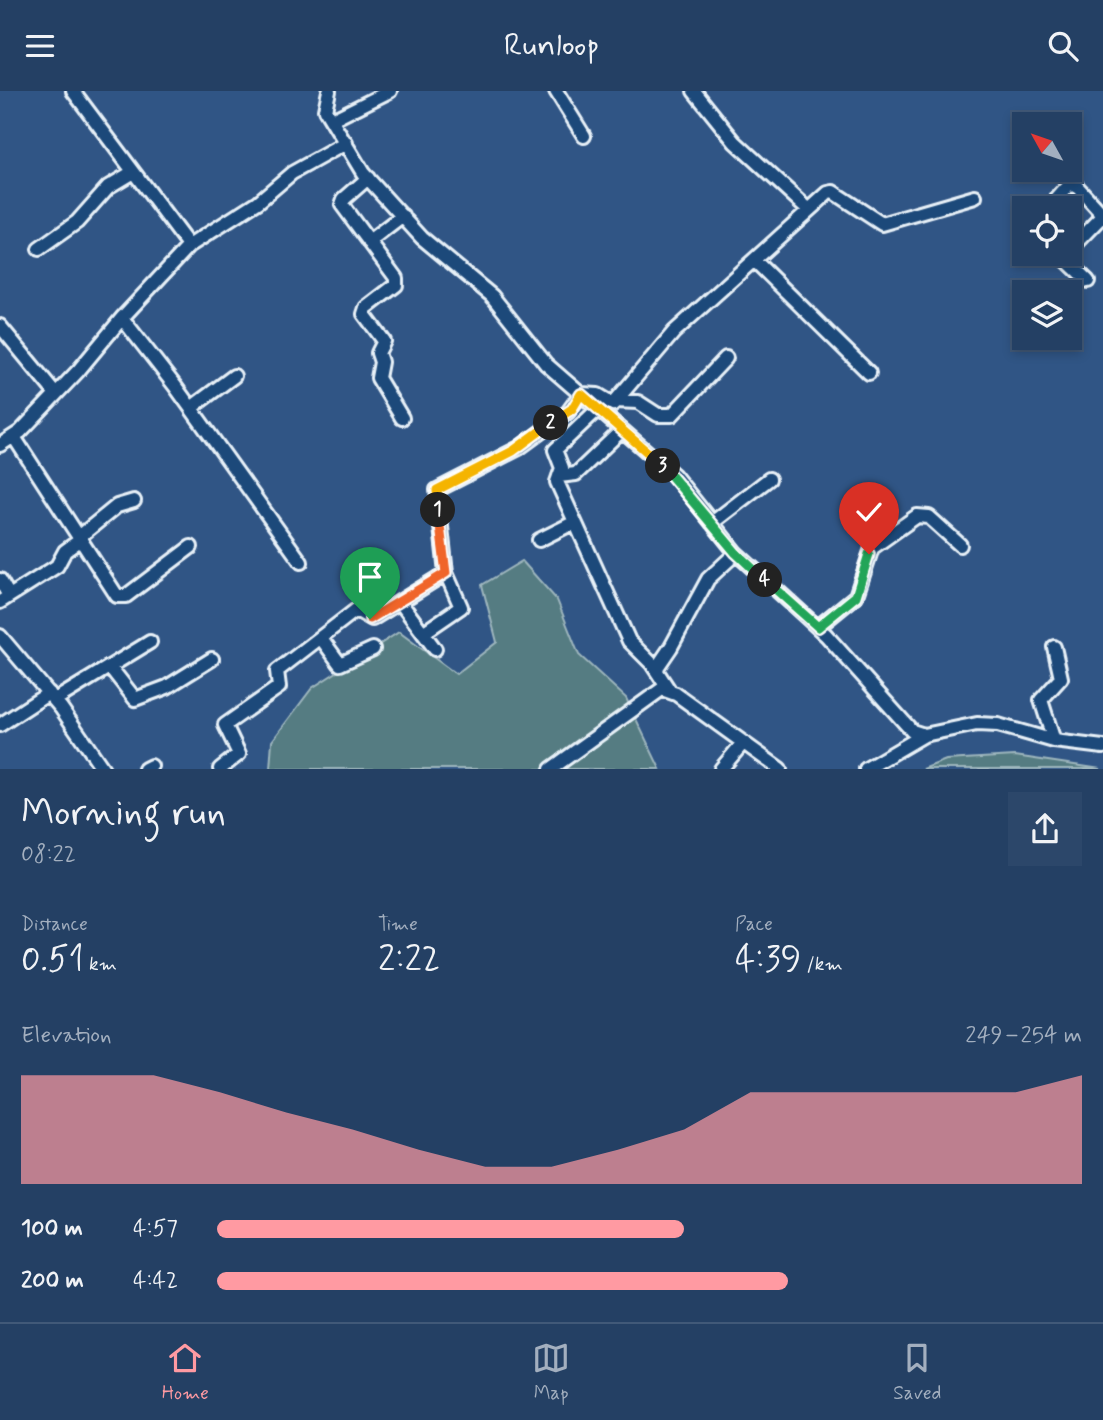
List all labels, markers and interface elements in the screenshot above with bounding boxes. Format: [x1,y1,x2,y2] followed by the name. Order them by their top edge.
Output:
[504,25,599,67] text: Runloop
[21,27,59,65] icon: menu
[1044,27,1082,65] icon: search
[1012,112,1082,182] north arrow
[1012,112,1082,350] map controls
[1012,196,1082,266] button: locate
[1012,280,1082,350] button: layers
[534,405,568,441] pin: 2
[546,410,555,435] text: 2
[646,449,680,483] pin: 3
[658,453,667,478] text: 3
[839,482,899,554] pin
[420,493,456,527] pin: 1
[850,493,888,531] icon: check
[433,497,442,522] text: 1
[340,547,400,619] pin
[351,558,389,596] icon: arrive
[748,563,782,597] pin: 4
[759,567,770,592] text: 4
[21,789,226,838] text: Morning run
[1008,792,1082,866] button: share
[21,840,76,870] text: 08:22
[21,912,88,937] text: Distance
[378,912,418,937] text: Time
[735,912,773,937] text: Pace
[21,937,84,983] text: 0.51
[378,937,440,983] text: 2:22
[735,937,801,983] text: 4:39
[84,952,117,977] text: km
[801,952,843,977] text: /km
[21,1021,112,1051] text: Elevation
[965,1021,1082,1051] text: 249–254 m
[21,1214,83,1244] text: 100 m
[133,1214,178,1244] text: 4:57
[21,1266,84,1296] text: 200 m
[133,1266,178,1296] text: 4:42
[162,1339,209,1406] tab: Home
[532,1339,570,1406] tab: Map
[893,1339,941,1406] tab: Saved

